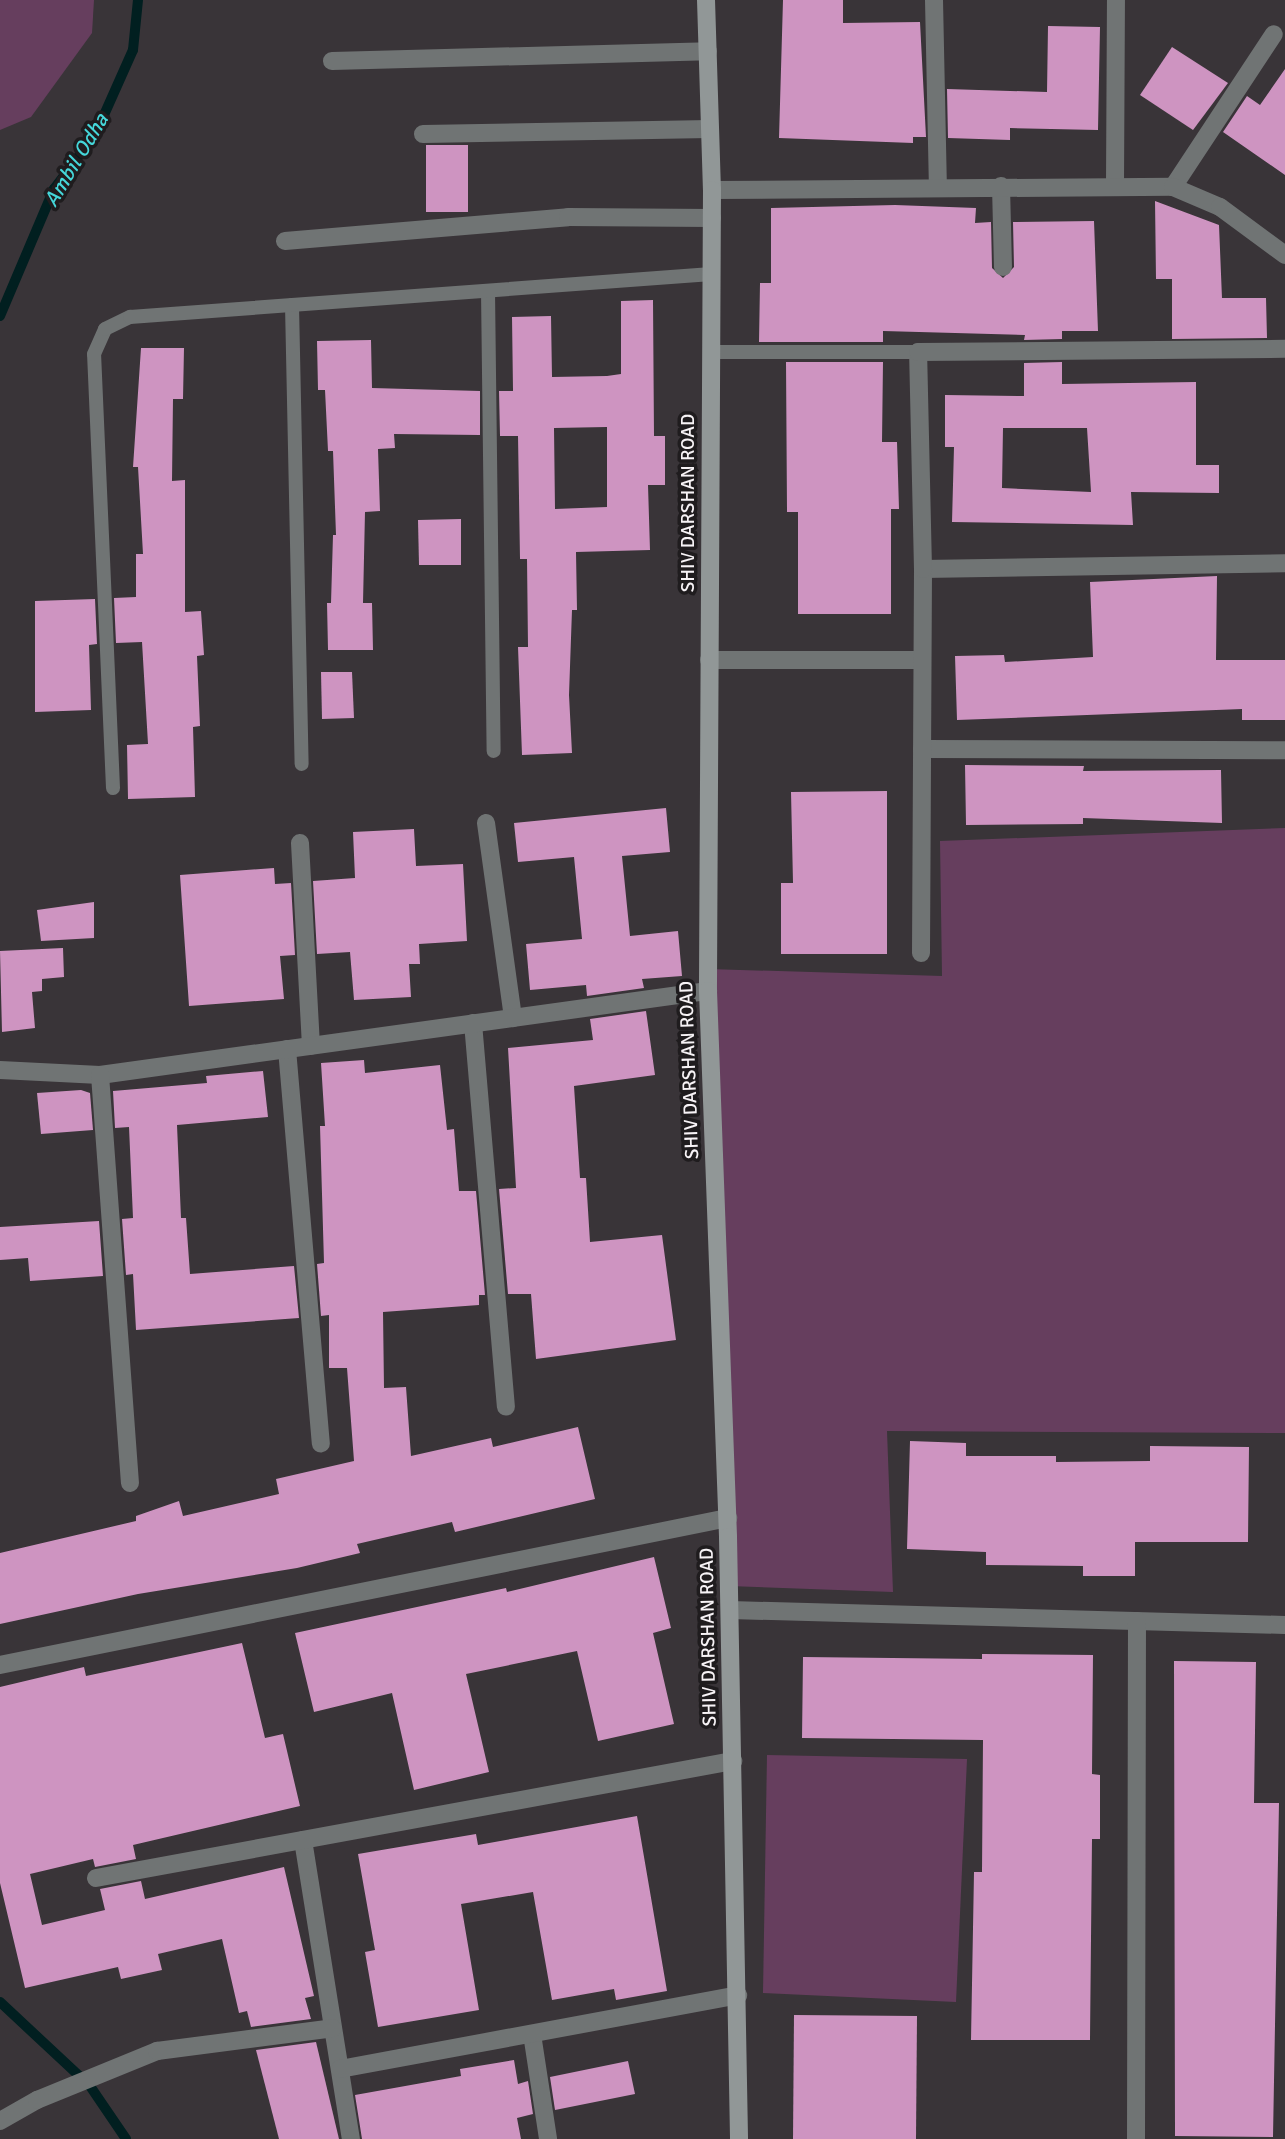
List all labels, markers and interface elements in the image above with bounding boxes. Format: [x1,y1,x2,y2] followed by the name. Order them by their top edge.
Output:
[38,109,114,211] water label: Ambil Odha
[678,414,700,592] street label: SHIV DARSHAN ROAD
[675,980,705,1160] street label: SHIV DARSHAN ROAD
[696,1548,722,1726] street label: SHIV DARSHAN ROAD

